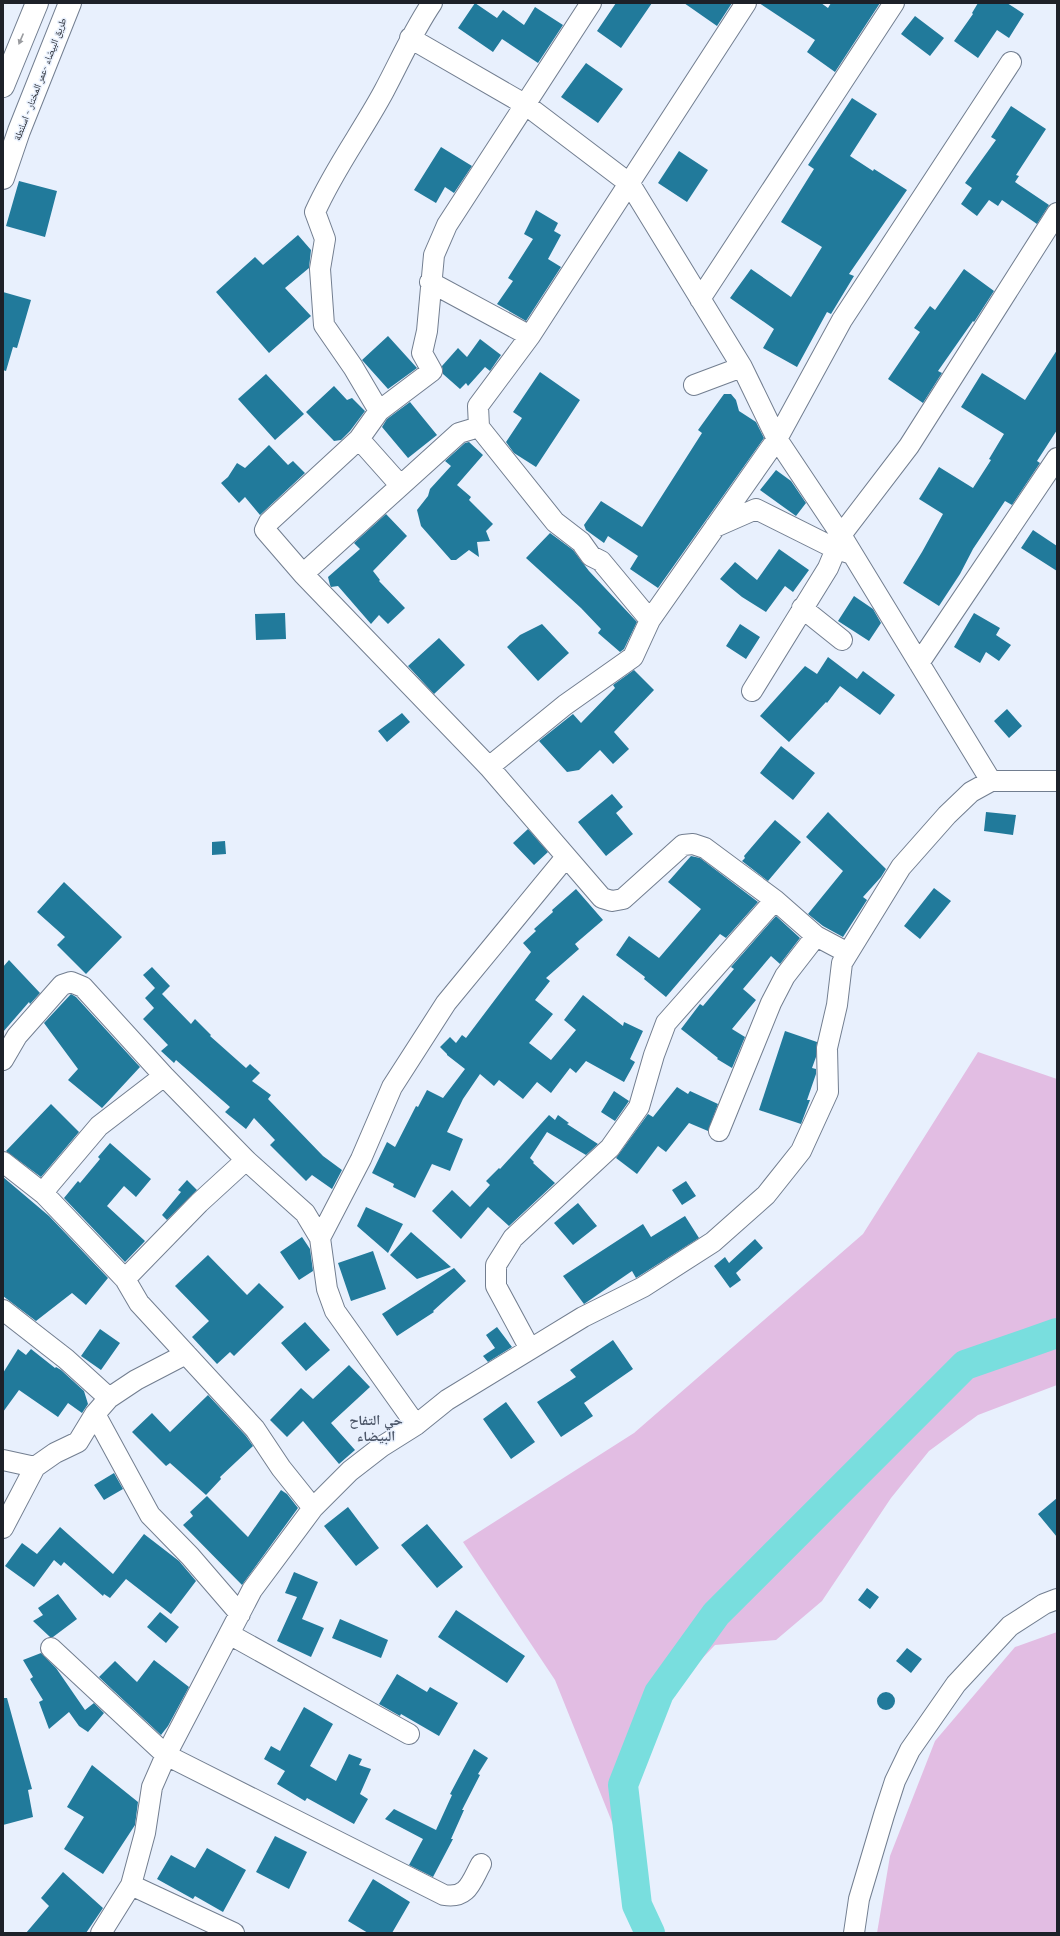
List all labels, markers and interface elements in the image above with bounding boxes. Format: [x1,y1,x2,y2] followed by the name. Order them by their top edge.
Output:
[11,15,70,142] street label: طريق البيضاء -عمر المختار - اسلنطة
[18,33,24,45] one-way arrow
[349,1411,403,1445] district label: حي التفاح البيضاء

